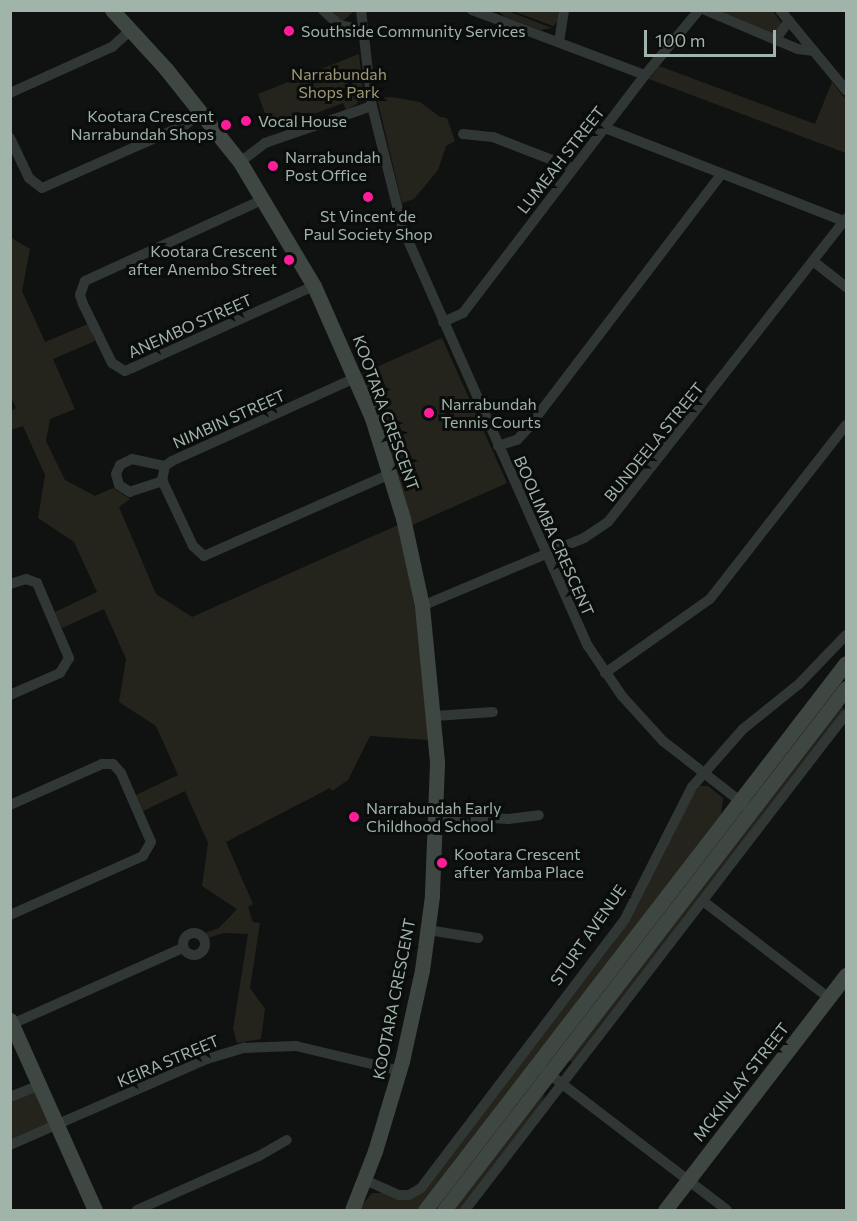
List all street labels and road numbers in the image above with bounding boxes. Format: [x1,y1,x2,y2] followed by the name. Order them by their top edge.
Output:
[513,103,609,217] street label: LUMEAH STREET
[125,290,255,362] street label: ANEMBO STREET
[349,333,423,493] street label: KOOTARA CRESCENT
[600,379,708,505] street label: BUNDEELA STREET
[170,386,288,452] street label: NIMBIN STREET
[510,453,598,619] street label: BOOLIMBA CRESCENT
[546,881,630,989] street label: STURT AVENUE
[369,917,419,1081] street label: KOOTARA CRESCENT
[689,1019,793,1145] street label: MCKINLAY STREET
[114,1031,222,1091] street label: KEIRA STREET

